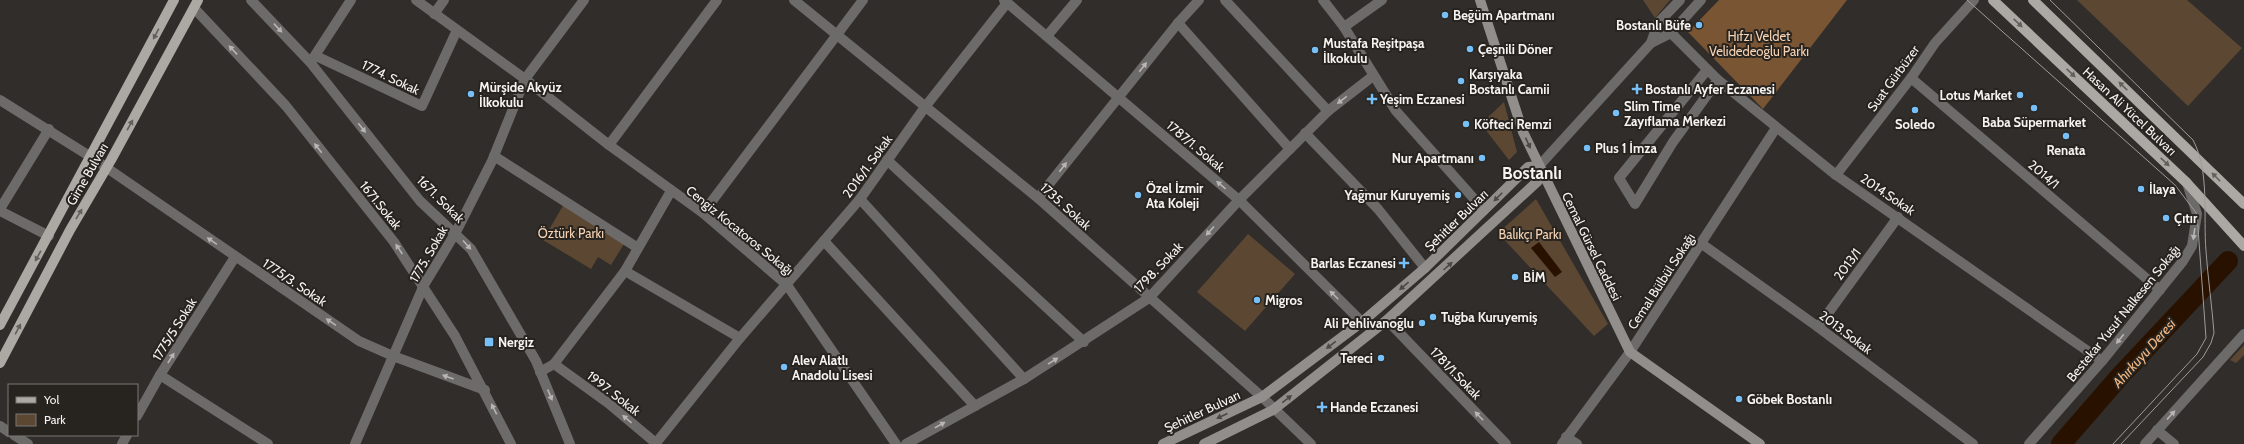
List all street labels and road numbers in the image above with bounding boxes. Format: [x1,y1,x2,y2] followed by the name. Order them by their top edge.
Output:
[1864,41,1923,114] street label: Suat Gürbüzer
[359,56,423,98] street label: 1774. Sokak
[2080,63,2180,159] street label: Hasan Ali Yücel Bulvarı
[1164,117,1229,175] street label: 1787/1. Sokak
[839,131,895,201] street label: 2016/1. Sokak
[63,140,111,208] street label: Girne Bulvarı
[2025,156,2063,192] street label: 2014/1
[1858,170,1919,218] street label: 2014.Sokak
[414,172,468,226] street label: 1671. Sokak
[357,178,405,233] street label: 1671.Sokak
[1037,179,1095,233] street label: 1735. Sokak
[683,182,797,278] street label: Cengiz Kocatoros Sokağı
[1421,186,1491,254] street label: Şehitler Bulvarı
[1559,189,1625,303] street label: Cemal Gürsel Caddesi
[405,223,451,285] street label: 1775. Sokak
[1624,230,1698,332] street label: Cemal Bülbül Sokağı
[1130,238,1186,296] street label: 1798. Sokak
[2063,241,2183,385] street label: Bestekar Yusuf Nalkesen Sokağı
[1830,245,1864,283] street label: 2013/1
[260,255,330,309] street label: 1775/3. Sokak
[148,294,200,363] street label: 1775/5 Sokak
[1816,307,1876,357] street label: 2013.Sokak
[1427,343,1485,403] street label: 1781/1.Sokak
[584,367,644,419] street label: 1997. Sokak
[1161,386,1243,436] street label: Şehitler Bulvarı

